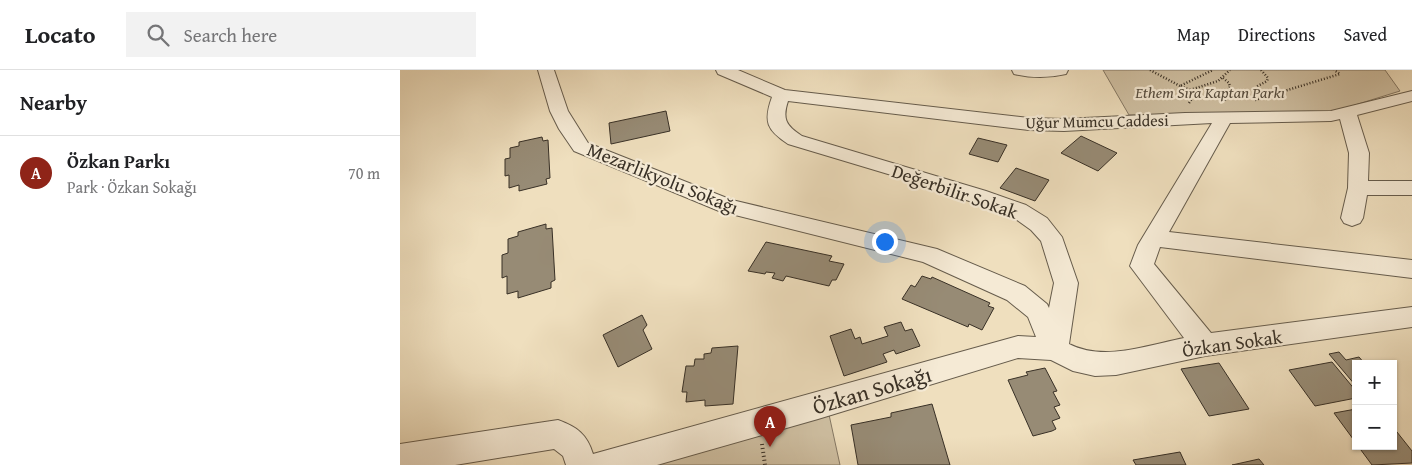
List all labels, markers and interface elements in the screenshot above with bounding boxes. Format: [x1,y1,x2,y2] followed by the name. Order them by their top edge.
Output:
[126,12,476,57] search box
[25,17,96,52] text: Locato
[144,21,172,49] icon: search
[184,21,277,49] text: Search here
[1177,21,1210,48] text: Map
[1238,21,1315,48] text: Directions
[1343,21,1387,48] text: Saved
[1134,80,1285,104] park label: Ethem Sıra Kaptan Parkı
[20,87,87,118] text: Nearby
[1025,108,1169,134] street label: Uğur Mumcu Caddesi
[583,135,743,221] street label: Mezarlıkyolu Sokağı
[67,147,170,175] text: Özkan Parkı
[888,156,1022,226] street label: Değerbilir Sokak
[31,161,41,185] text: A
[348,161,380,185] text: 70 m
[67,175,197,199] text: Park · Özkan Sokağı
[872,229,898,255] your location
[1180,322,1284,364] street label: Özkan Sokak
[809,358,935,422] street label: Özkan Sokağı
[1352,360,1397,450] map controls
[1352,360,1397,405] button: +
[1352,405,1397,450] button: −
[754,406,786,447] pin: A

